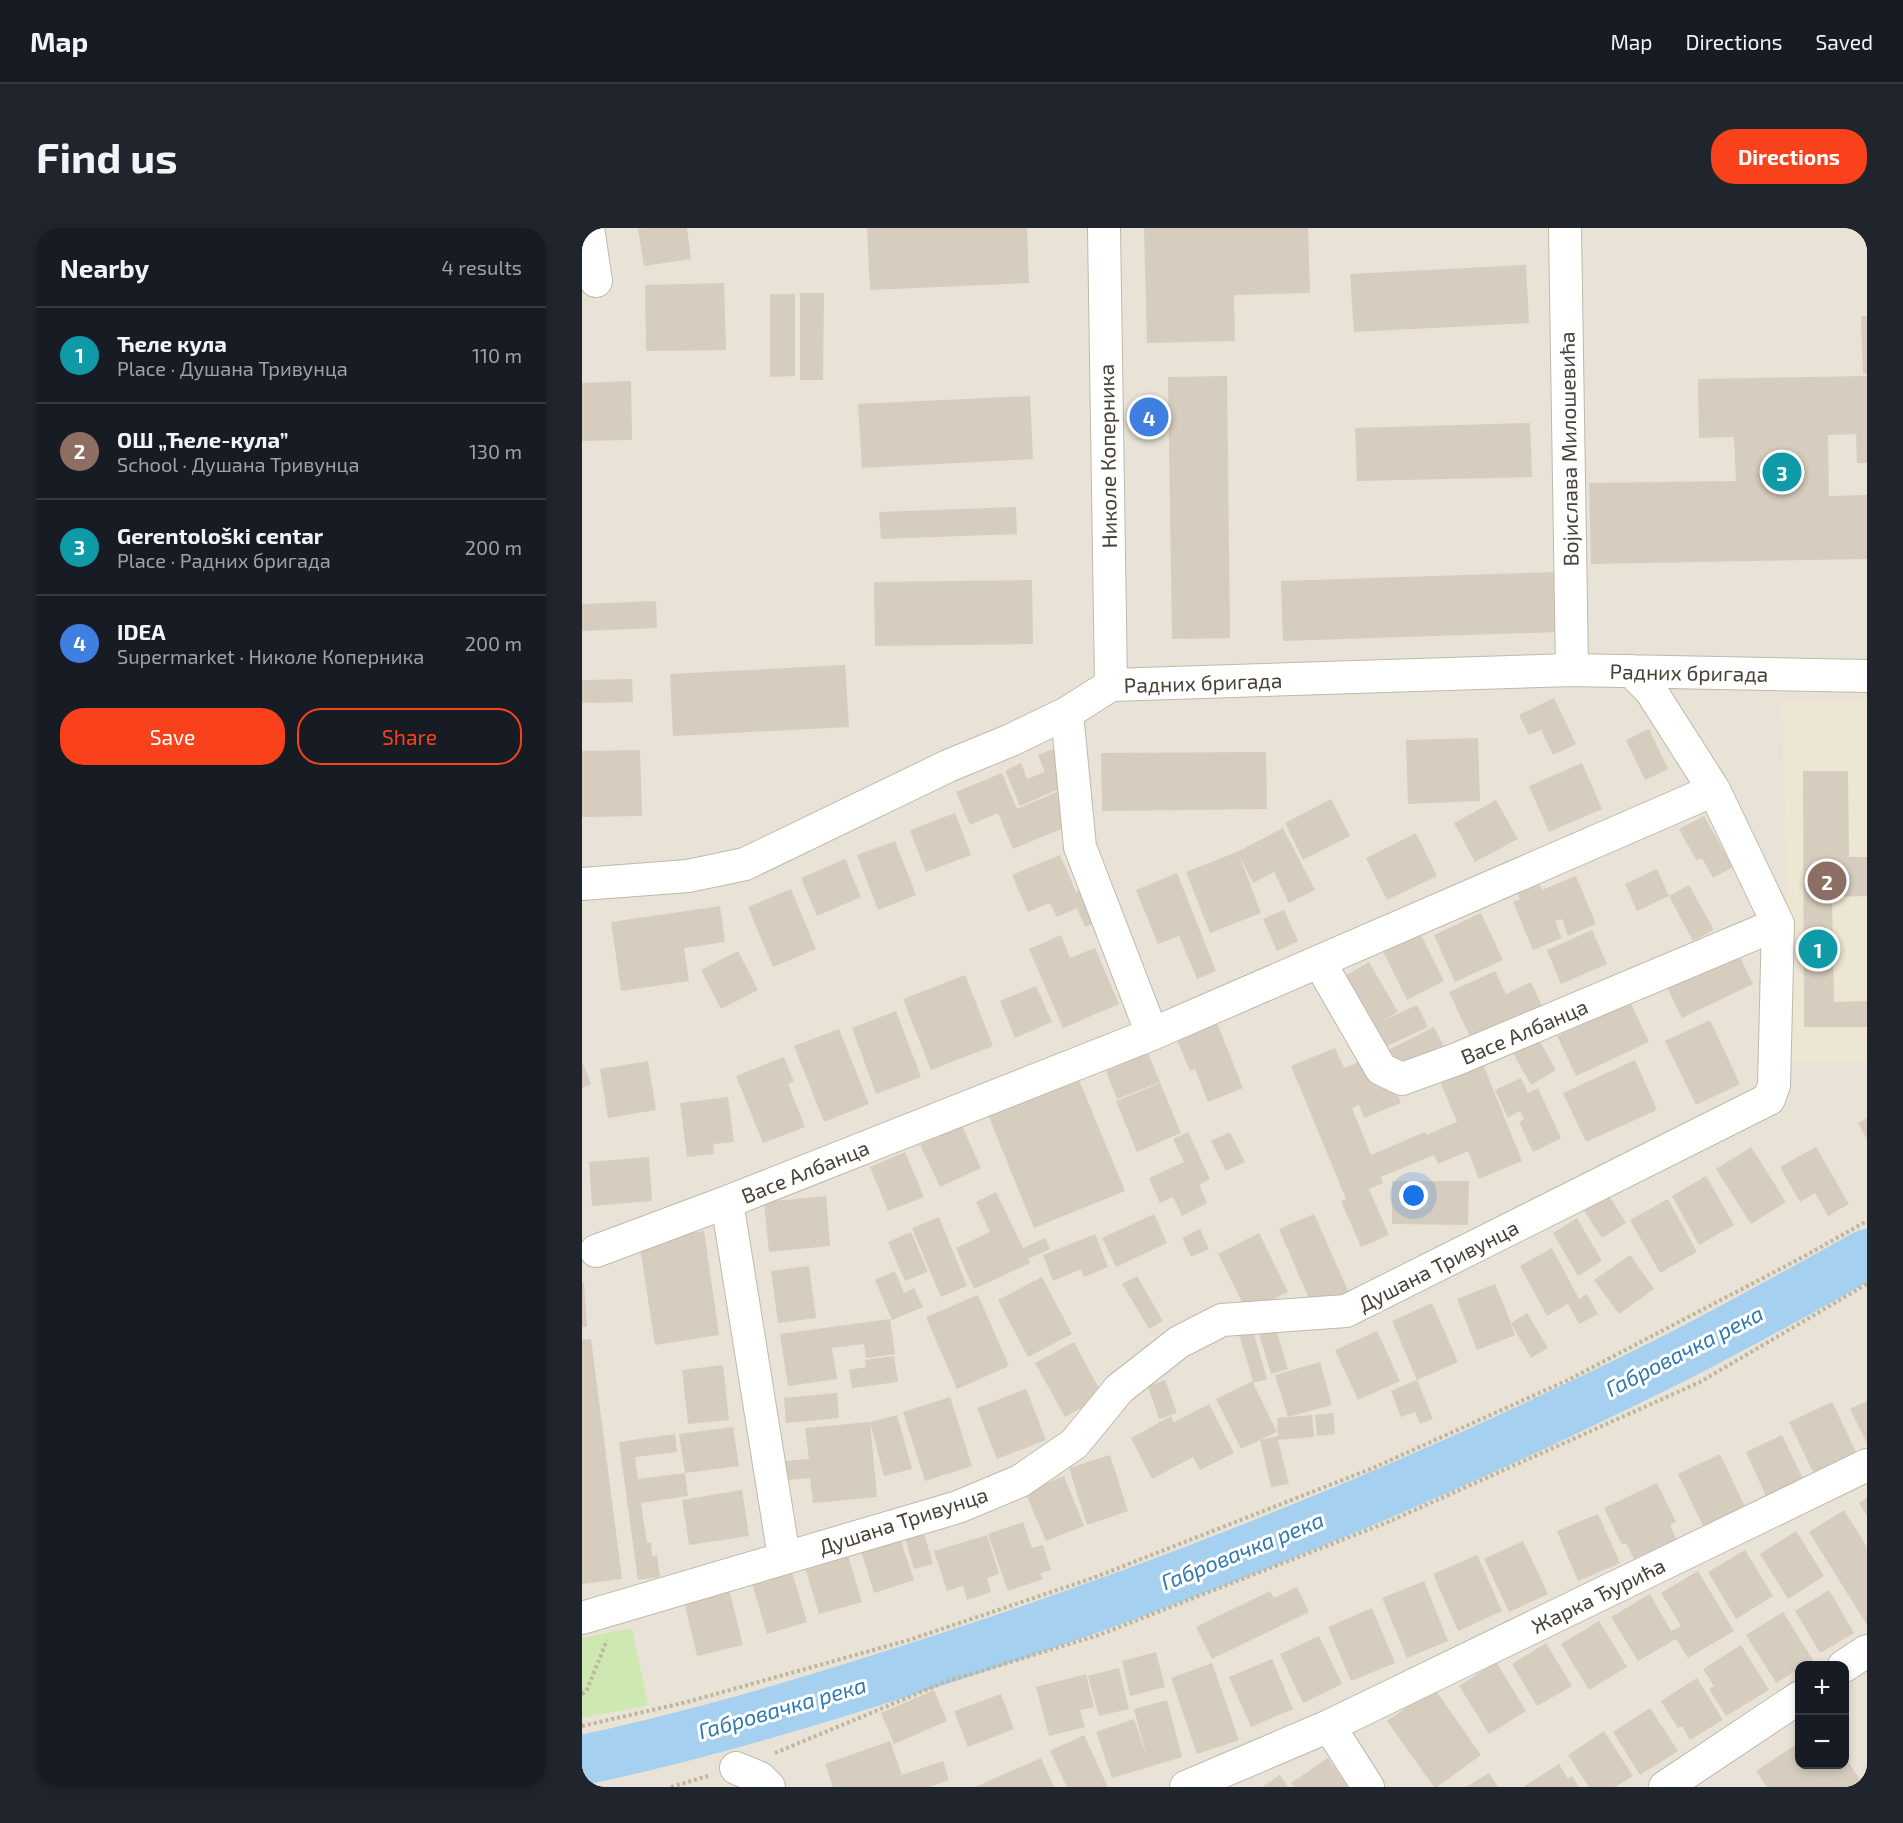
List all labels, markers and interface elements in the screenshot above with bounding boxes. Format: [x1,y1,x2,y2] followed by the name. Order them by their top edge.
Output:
[30,24,88,58] text: Map
[1610,29,1653,54] text: Map
[1686,29,1782,54] text: Directions
[1815,29,1873,54] text: Saved
[1711,129,1867,184] button: Directions
[36,131,178,181] text: Find us
[60,252,149,283] text: Nearby
[442,255,522,279] text: 4 results
[117,330,227,356] text: Ћеле кула
[1553,331,1584,567] street label: Војислава Милошевића
[75,343,84,367] text: 1
[472,343,522,367] text: 110 m
[117,356,348,380] text: Place · Душана Тривунца
[1093,363,1121,549] street label: Николе Коперника
[1130,394,1168,440] pin: 4
[117,426,288,452] text: ОШ „Ћеле-кула”
[74,439,85,463] text: 2
[469,439,522,463] text: 130 m
[1762,450,1802,494] pin: 3
[117,452,360,476] text: School · Душана Тривунца
[117,522,323,548] text: Gerentološki centar
[74,535,85,559] text: 3
[465,535,522,559] text: 200 m
[117,548,331,572] text: Place · Радних бригада
[117,618,166,644] text: IDEA
[73,631,86,655] text: 4
[465,631,522,655] text: 200 m
[117,644,424,668] text: Supermarket · Николе Коперника
[1610,658,1768,686] street label: Радних бригада
[1123,667,1283,697] street label: Радних бригада
[60,708,285,765] button: Save
[297,708,522,765] button: Share
[1808,858,1846,904] pin: 2
[1798,926,1838,972] pin: 1
[1457,993,1591,1069] street label: Васе Албанца
[737,1134,873,1208] street label: Васе Албанца
[1399,1181,1428,1210] your location
[1354,1214,1523,1317] street label: Душана Тривунца
[1601,1299,1767,1401] water label: Габровачка река
[815,1481,991,1560] street label: Душана Тривунца
[1157,1505,1327,1595] water label: Габровачка река
[1527,1552,1669,1639] street label: Жарка Ђурића
[1795,1661,1849,1769] map controls
[1795,1661,1849,1715] button: +
[695,1671,869,1743] water label: Габровачка река
[1795,1715,1849,1769] button: −

